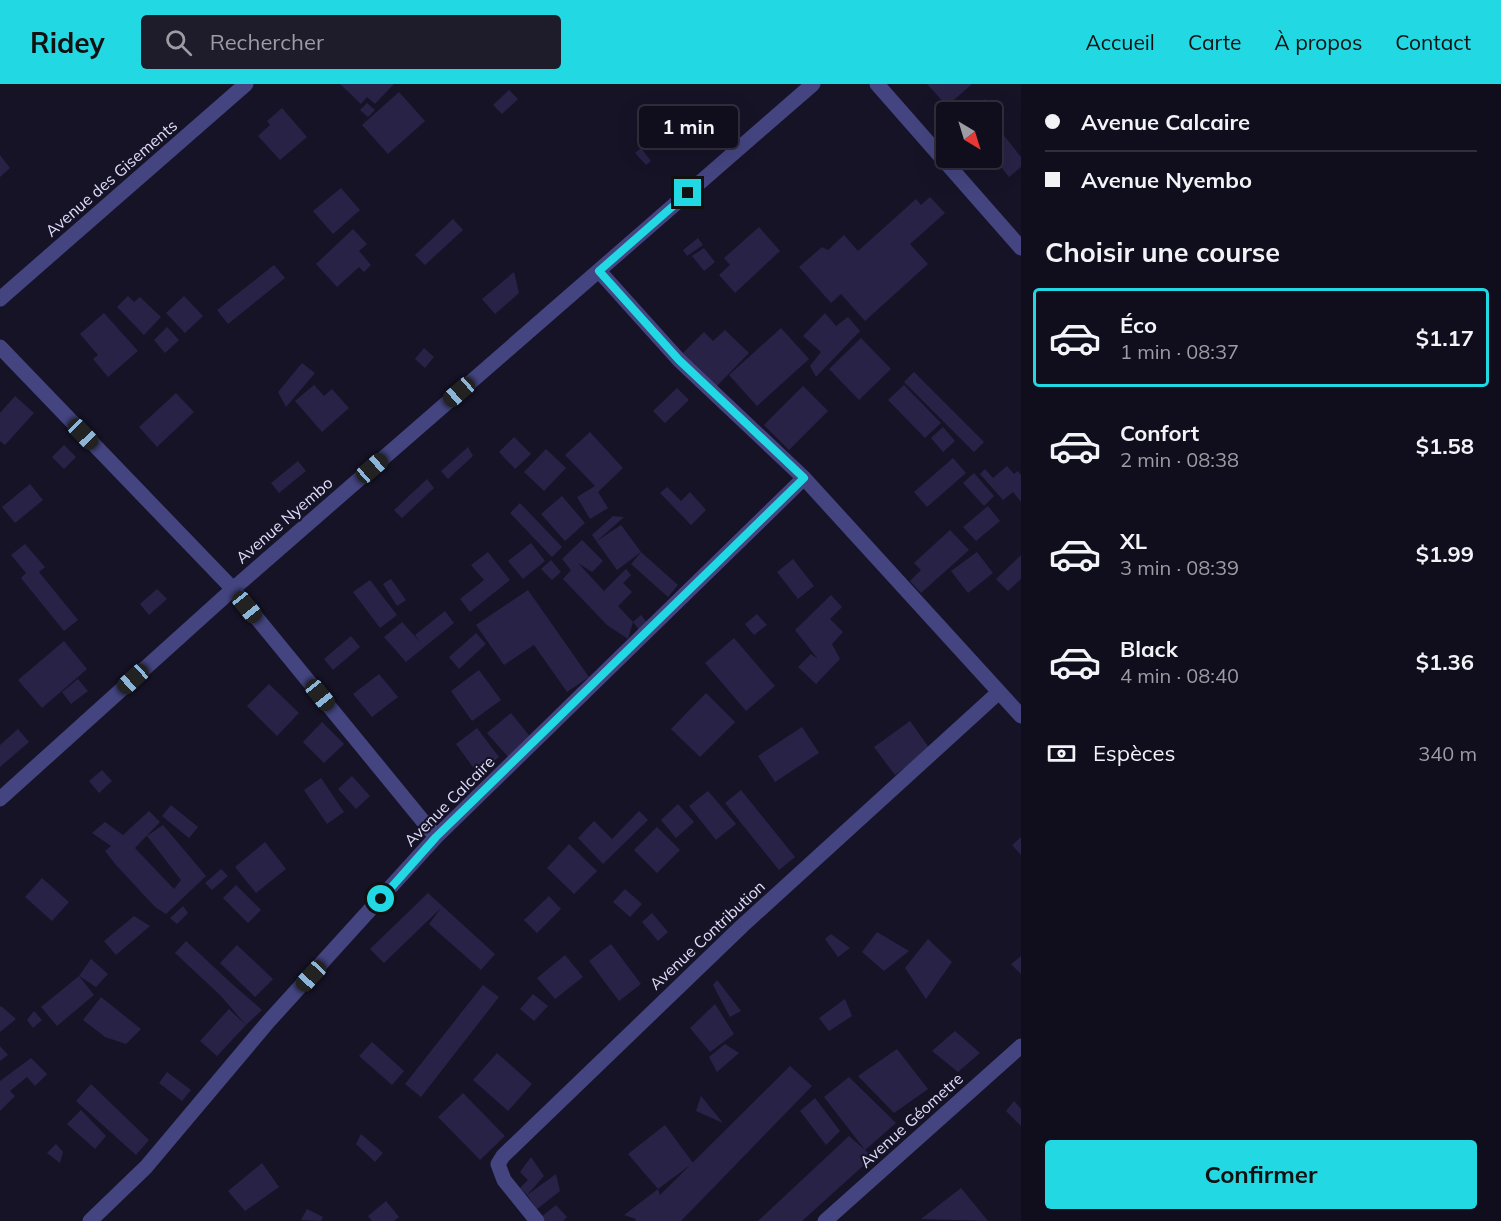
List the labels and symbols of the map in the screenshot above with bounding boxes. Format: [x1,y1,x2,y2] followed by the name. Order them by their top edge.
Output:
[936,102,1002,168] north arrow
[638,106,738,148] callout: 1 min
[41,115,181,241] street label: Avenue des Gisements
[674,179,701,206] route end
[440,373,478,411] car
[64,415,102,453] car
[353,449,391,487] car
[232,473,336,567] street label: Avenue Nyembo
[229,587,265,627] car
[114,660,152,698] car
[302,675,338,715] car
[400,752,498,850] street label: Avenue Calcaire
[645,876,769,994] street label: Avenue Contribution
[367,885,394,912] route start
[292,957,330,995] car
[855,1068,967,1172] street label: Avenue Géometre

